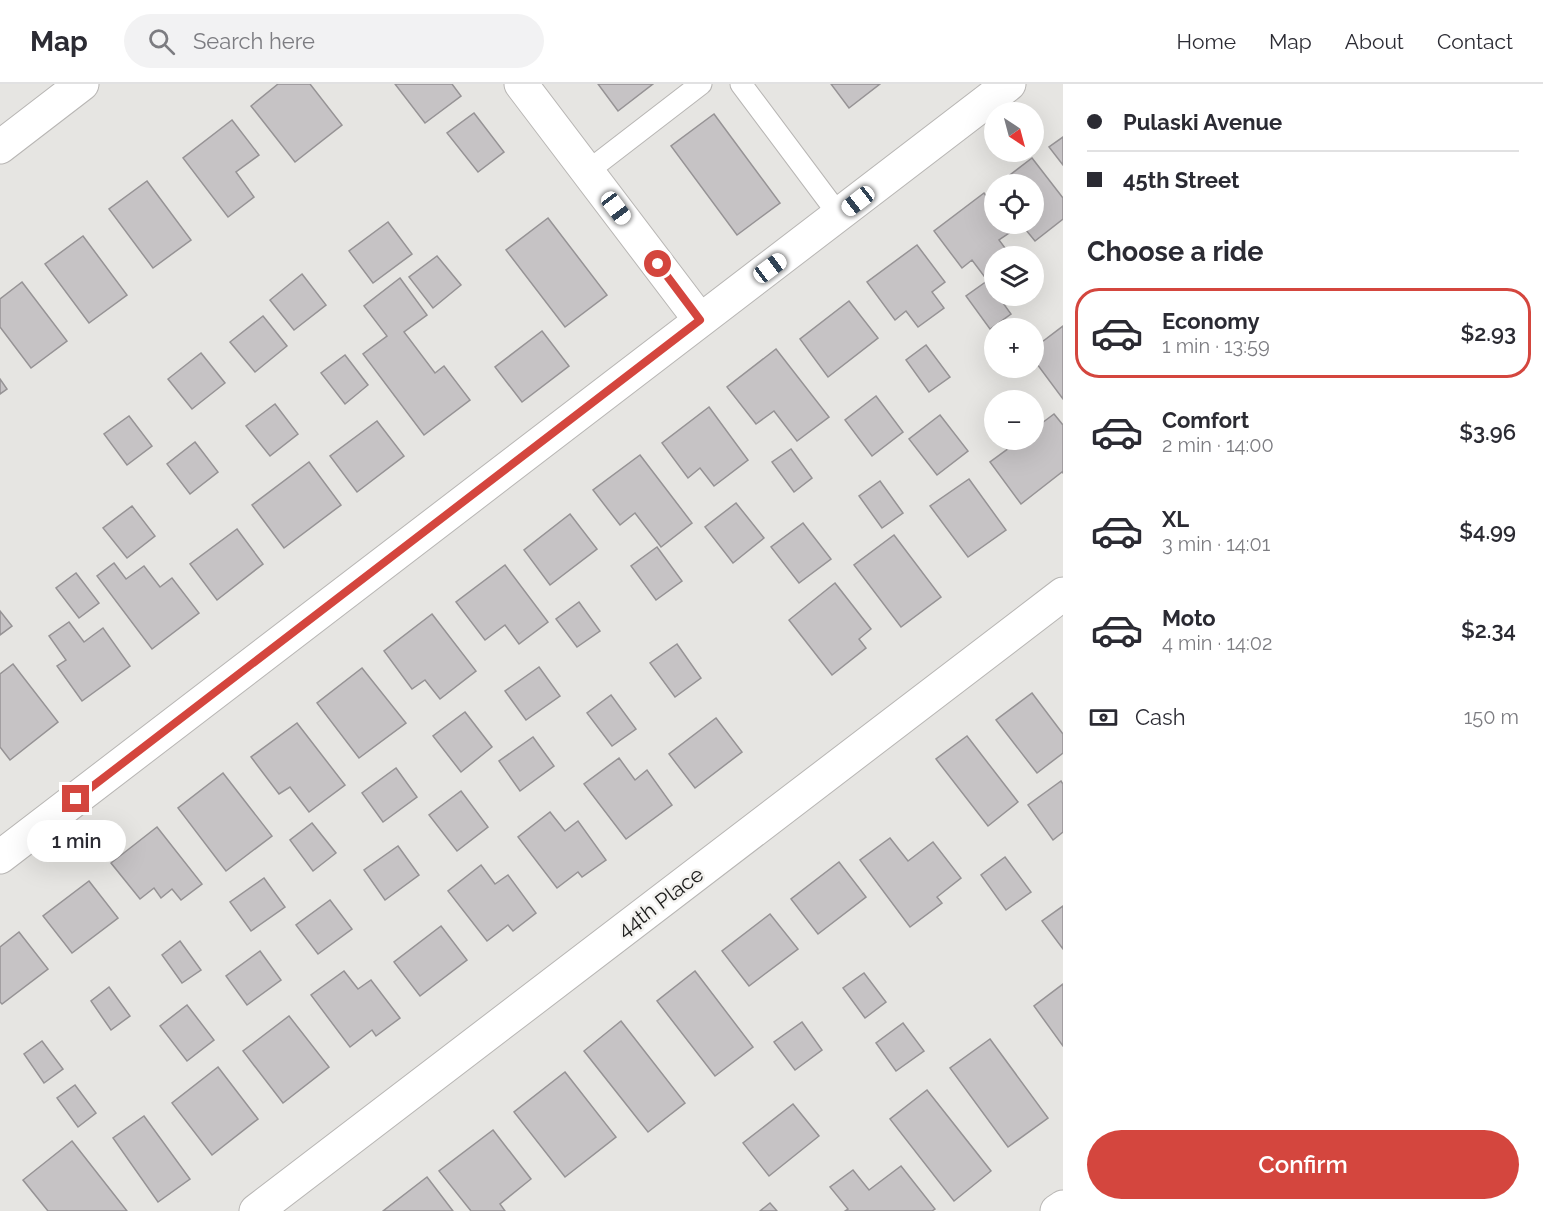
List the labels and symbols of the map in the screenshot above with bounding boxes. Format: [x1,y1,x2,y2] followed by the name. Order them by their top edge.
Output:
[984,102,1044,162] north arrow
[838,183,878,219] car
[598,188,634,228] car
[644,250,671,277] route start
[750,250,790,286] car
[62,785,89,812] route end
[26,820,125,862] callout: 1 min
[612,861,708,943] street label: 44th Place

